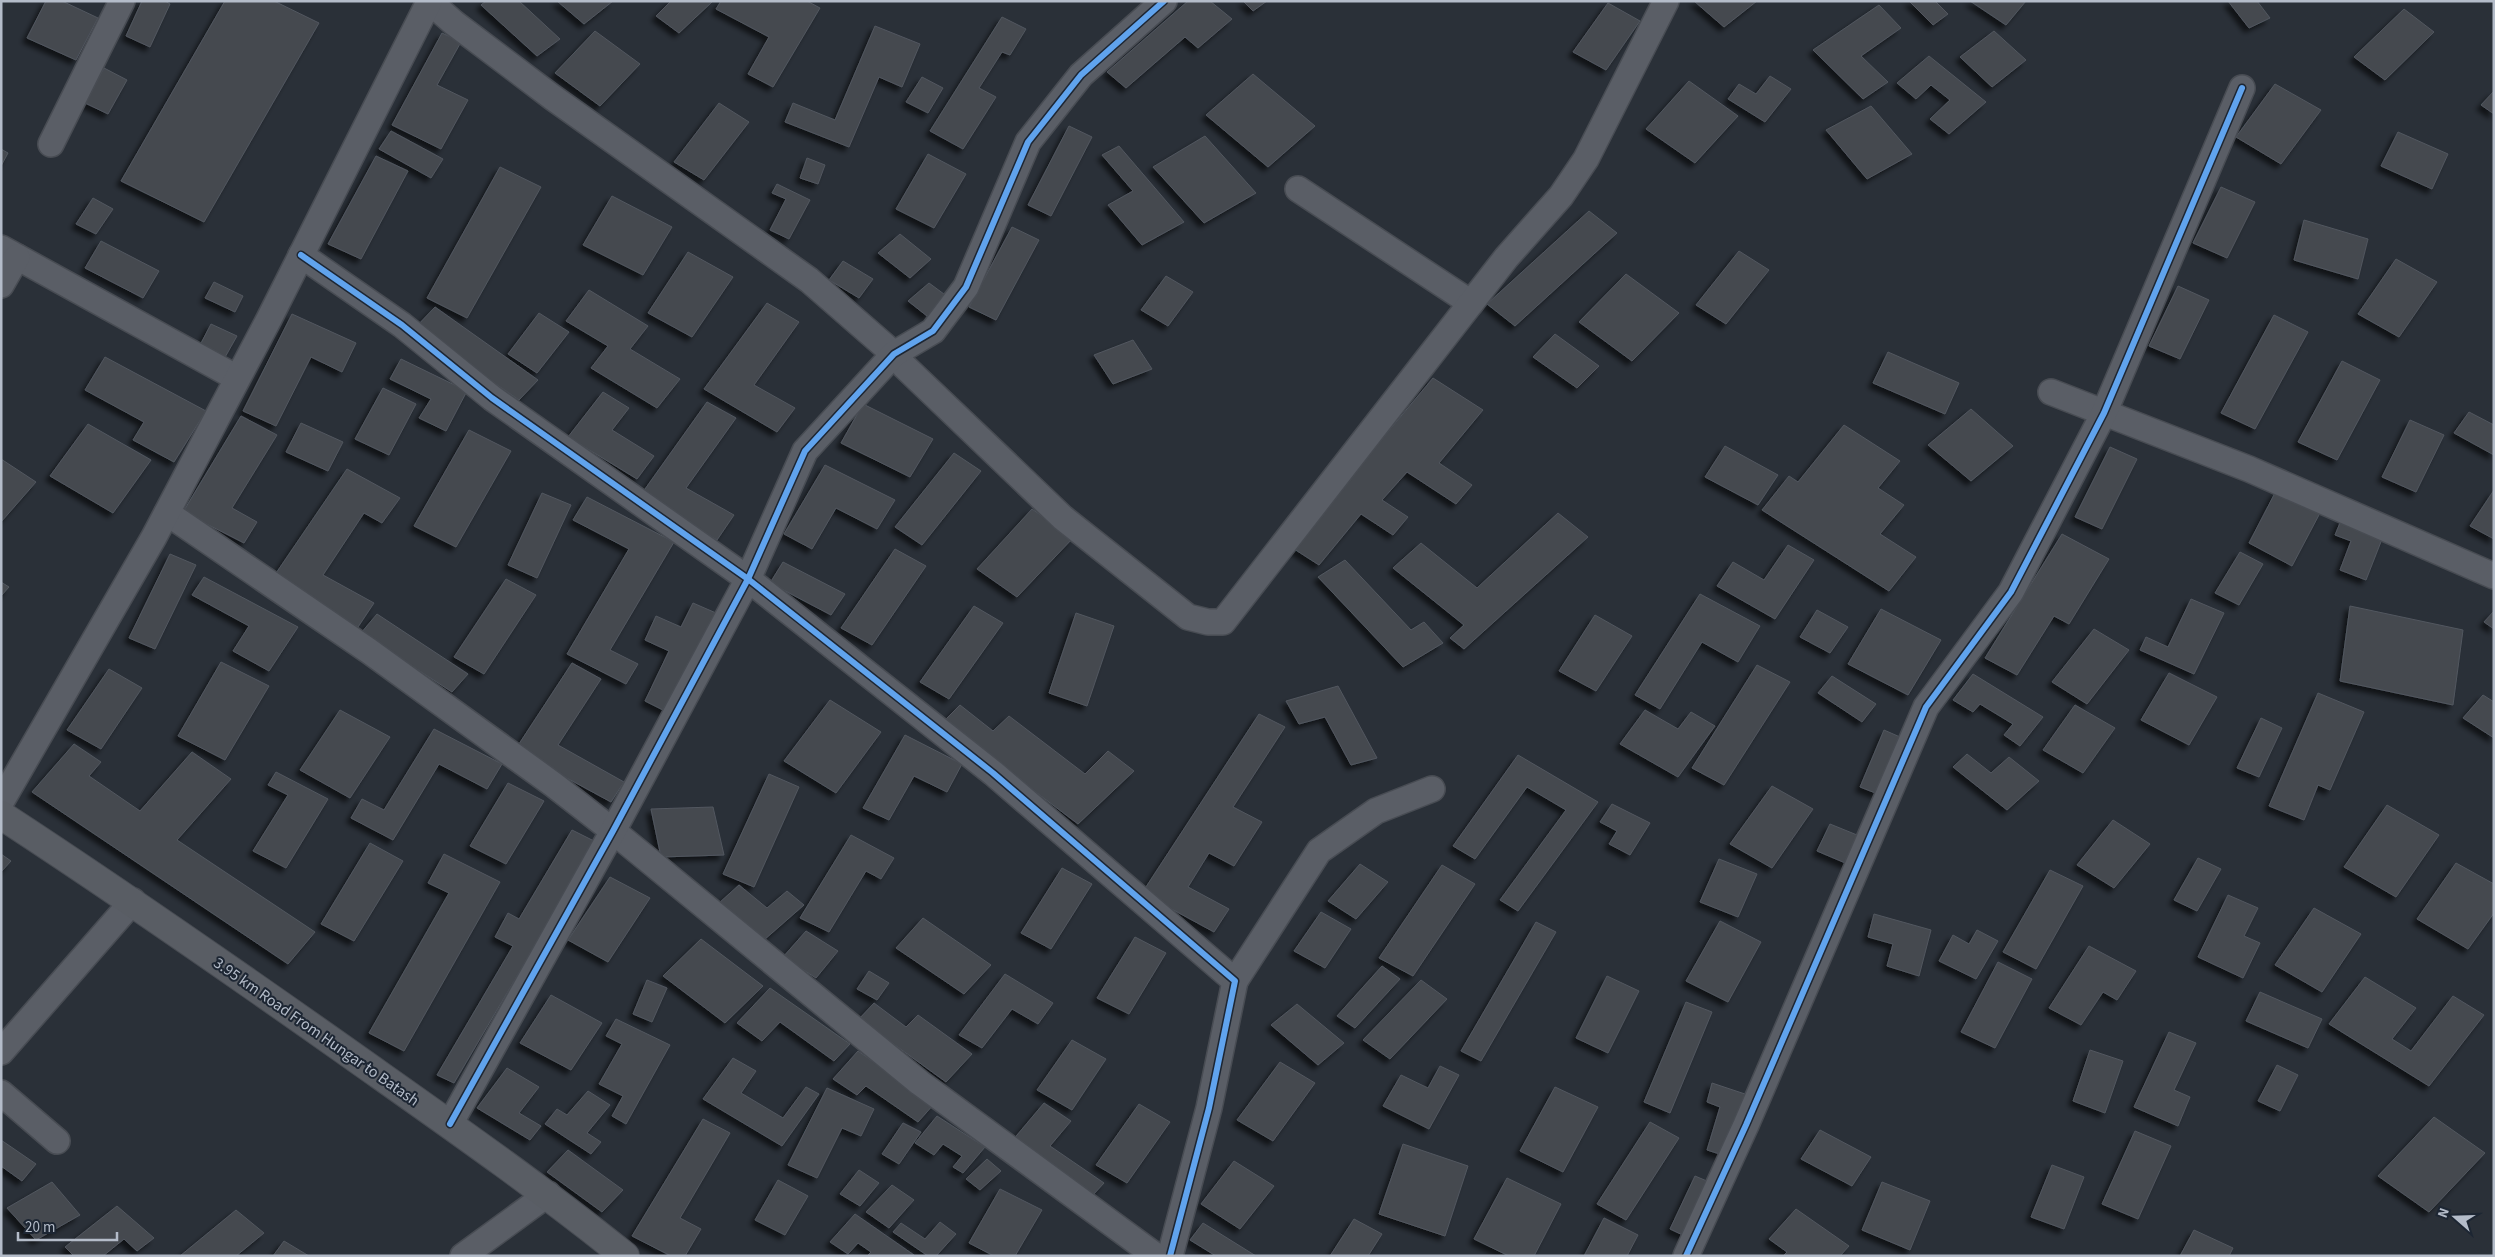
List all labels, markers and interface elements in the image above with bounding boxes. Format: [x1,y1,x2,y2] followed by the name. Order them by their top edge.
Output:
[209,952,424,1112] street label: 3.95 km Road From Hungar to Batash
[2430,1192,2480,1242] north arrow
[2433,1205,2455,1221] text: N
[18,1210,116,1242] scale bar
[25,1217,55,1238] text: 20 m

